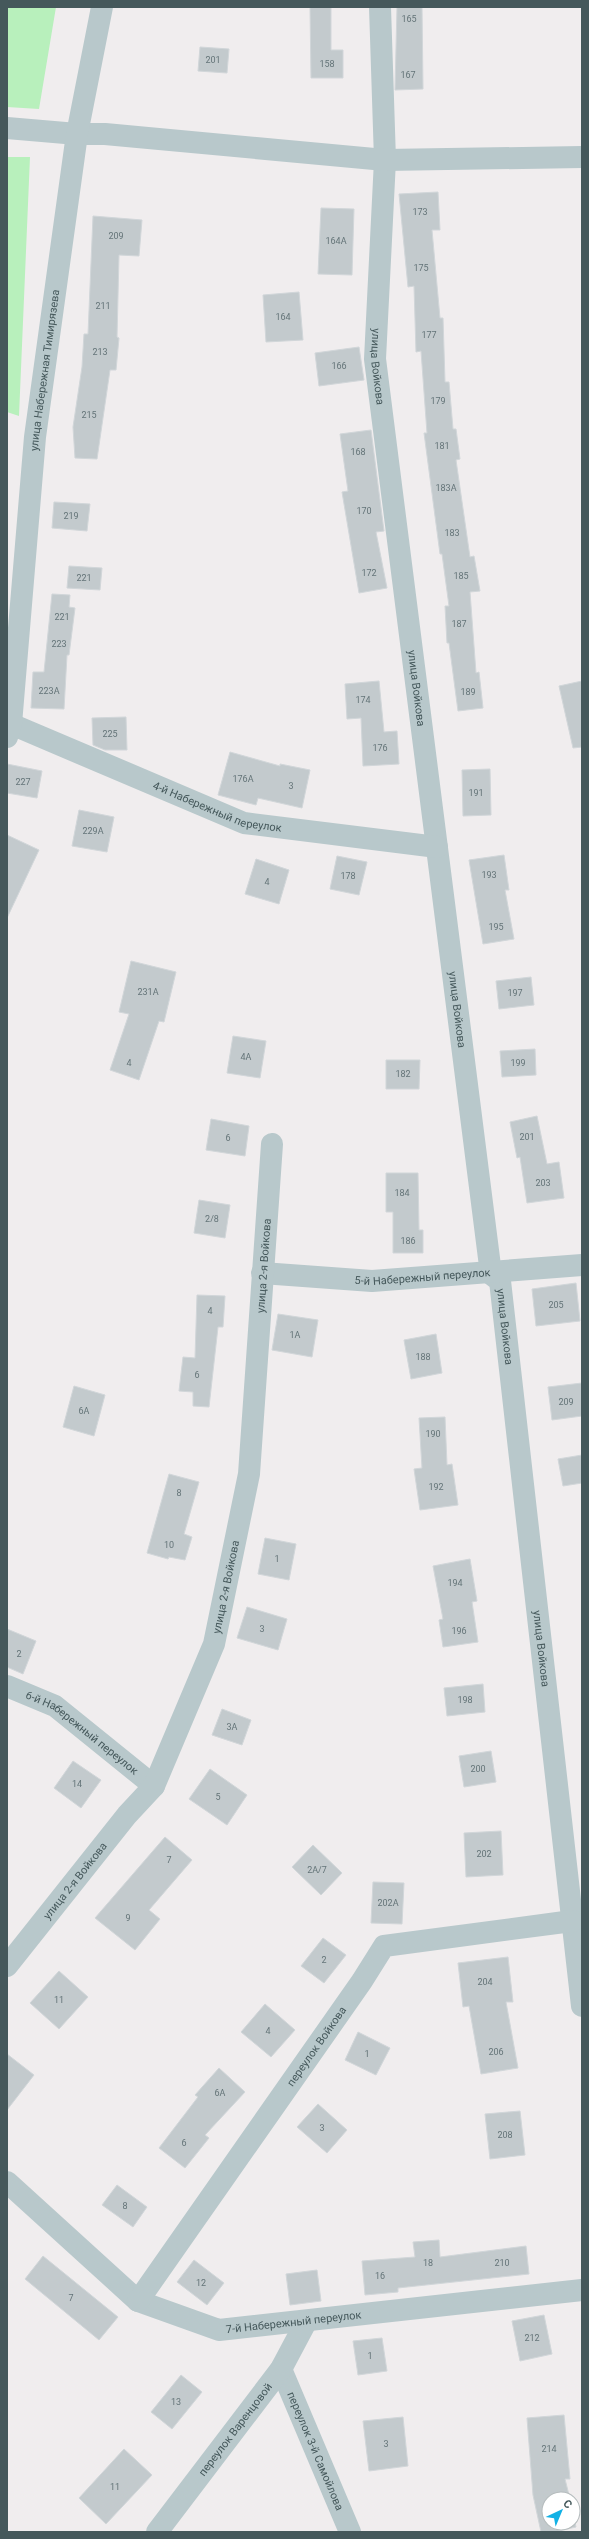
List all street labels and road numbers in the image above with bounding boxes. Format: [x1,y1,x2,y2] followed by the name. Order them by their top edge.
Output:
[27,289,62,452] street label: улица Набережная Тимирязева
[368,328,387,406] street label: улица Войкова
[405,649,428,727] street label: улица Войкова
[151,779,283,834] street label: 4-й Набережный переулок
[446,971,469,1048] street label: улица Войкова
[254,1218,273,1314] street label: улица 2-я Войкова
[354,1265,491,1288] street label: 5-й Набережный переулок
[494,1288,516,1366] street label: улица Войкова
[210,1539,242,1635] street label: улица 2-я Войкова
[531,1610,552,1688] street label: улица Войкова
[24,1688,141,1777] street label: 6-й Набережный переулок
[40,1839,109,1922] street label: улица 2-я Войкова
[284,2004,349,2089] street label: переулок Войкова
[225,2308,362,2336] street label: 7-й Набережный переулок
[196,2380,275,2478] street label: переулок Варенцовой
[285,2390,347,2512] street label: переулок 3-й Самойлова

